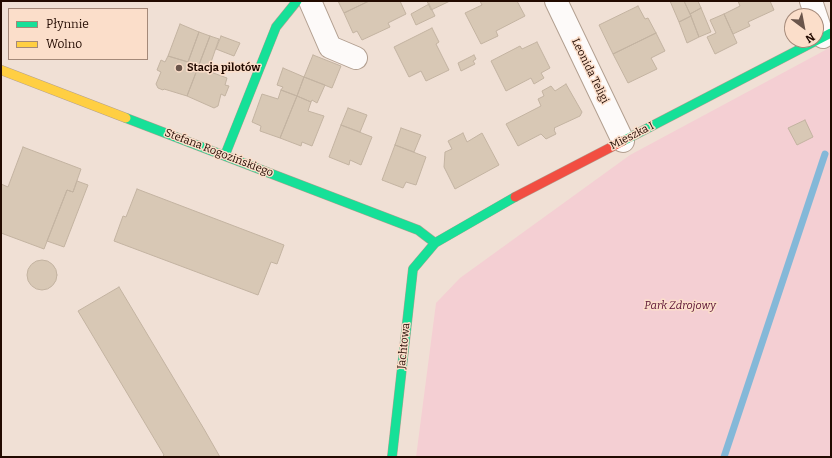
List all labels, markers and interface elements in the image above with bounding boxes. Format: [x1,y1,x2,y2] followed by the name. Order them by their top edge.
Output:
[8,8,148,60] legend
[784,8,824,48] north arrow
[46,17,89,31] text: Płynnie
[803,30,817,46] text: N
[569,36,611,106] street label: Leonida Teligi
[46,37,82,51] text: Wolno
[187,61,260,75] place label: Stacja pilotów
[174,63,184,73] marker: Stacja pilotów
[608,119,656,153] street label: Mieszka I
[163,126,275,180] street label: Stefana Rogozińskiego
[644,299,716,313] park label: Park Zdrojowy
[395,322,413,370] street label: Jachtowa

